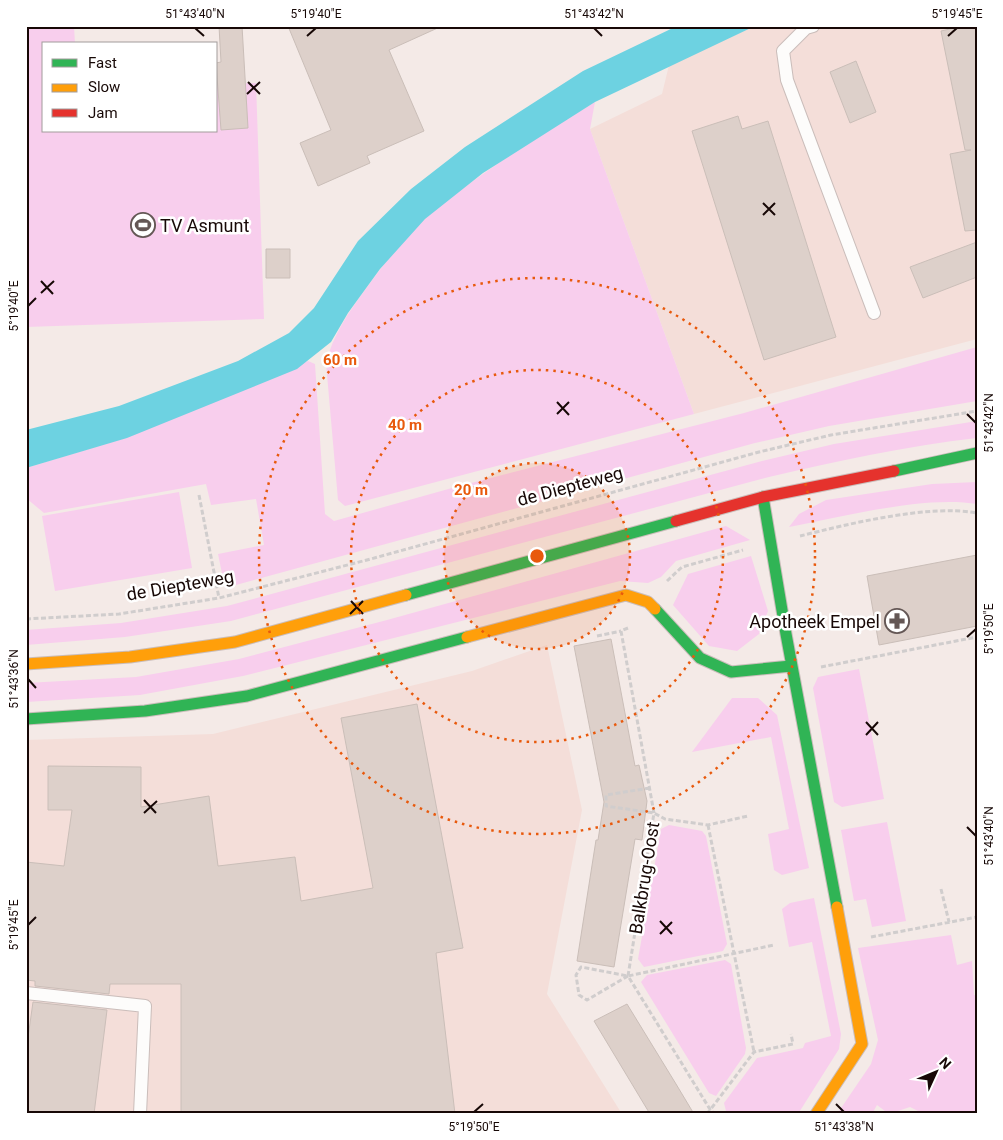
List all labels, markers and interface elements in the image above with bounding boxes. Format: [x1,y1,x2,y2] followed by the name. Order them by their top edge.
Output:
[165,7,225,21] text: 51°43'40"N
[291,7,342,21] text: 5°19'40"E
[564,7,624,21] text: 51°43'42"N
[932,7,983,21] text: 5°19'45"E
[42,42,218,132] legend
[88,54,117,72] text: Fast
[88,78,120,96] text: Slow
[88,104,118,122] text: Jam
[130,212,156,238] sports icon: TV Asmunt
[160,215,249,236] place label: TV Asmunt
[7,280,21,331] text: 5°19'40"E
[323,351,357,369] text: 60 m
[982,393,996,453] text: 51°43'42"N
[388,416,422,434] text: 40 m
[515,462,625,510] street label: de Diepteweg
[454,481,488,499] text: 20 m
[528,547,546,565] centre of rings
[125,565,235,605] street label: de Diepteweg
[982,603,996,654] text: 5°19'50"E
[884,608,910,634] pharmacy icon: Apotheek Empel
[749,611,880,632] place label: Apotheek Empel
[7,649,21,709] text: 51°43'36"N
[982,806,996,866] text: 51°43'40"N
[625,820,663,936] street label: Balkbrug-Oost
[7,899,21,950] text: 5°19'45"E
[910,1048,960,1098] north arrow
[936,1054,955,1072] text: N
[449,1120,500,1134] text: 5°19'50"E
[814,1120,874,1134] text: 51°43'38"N

